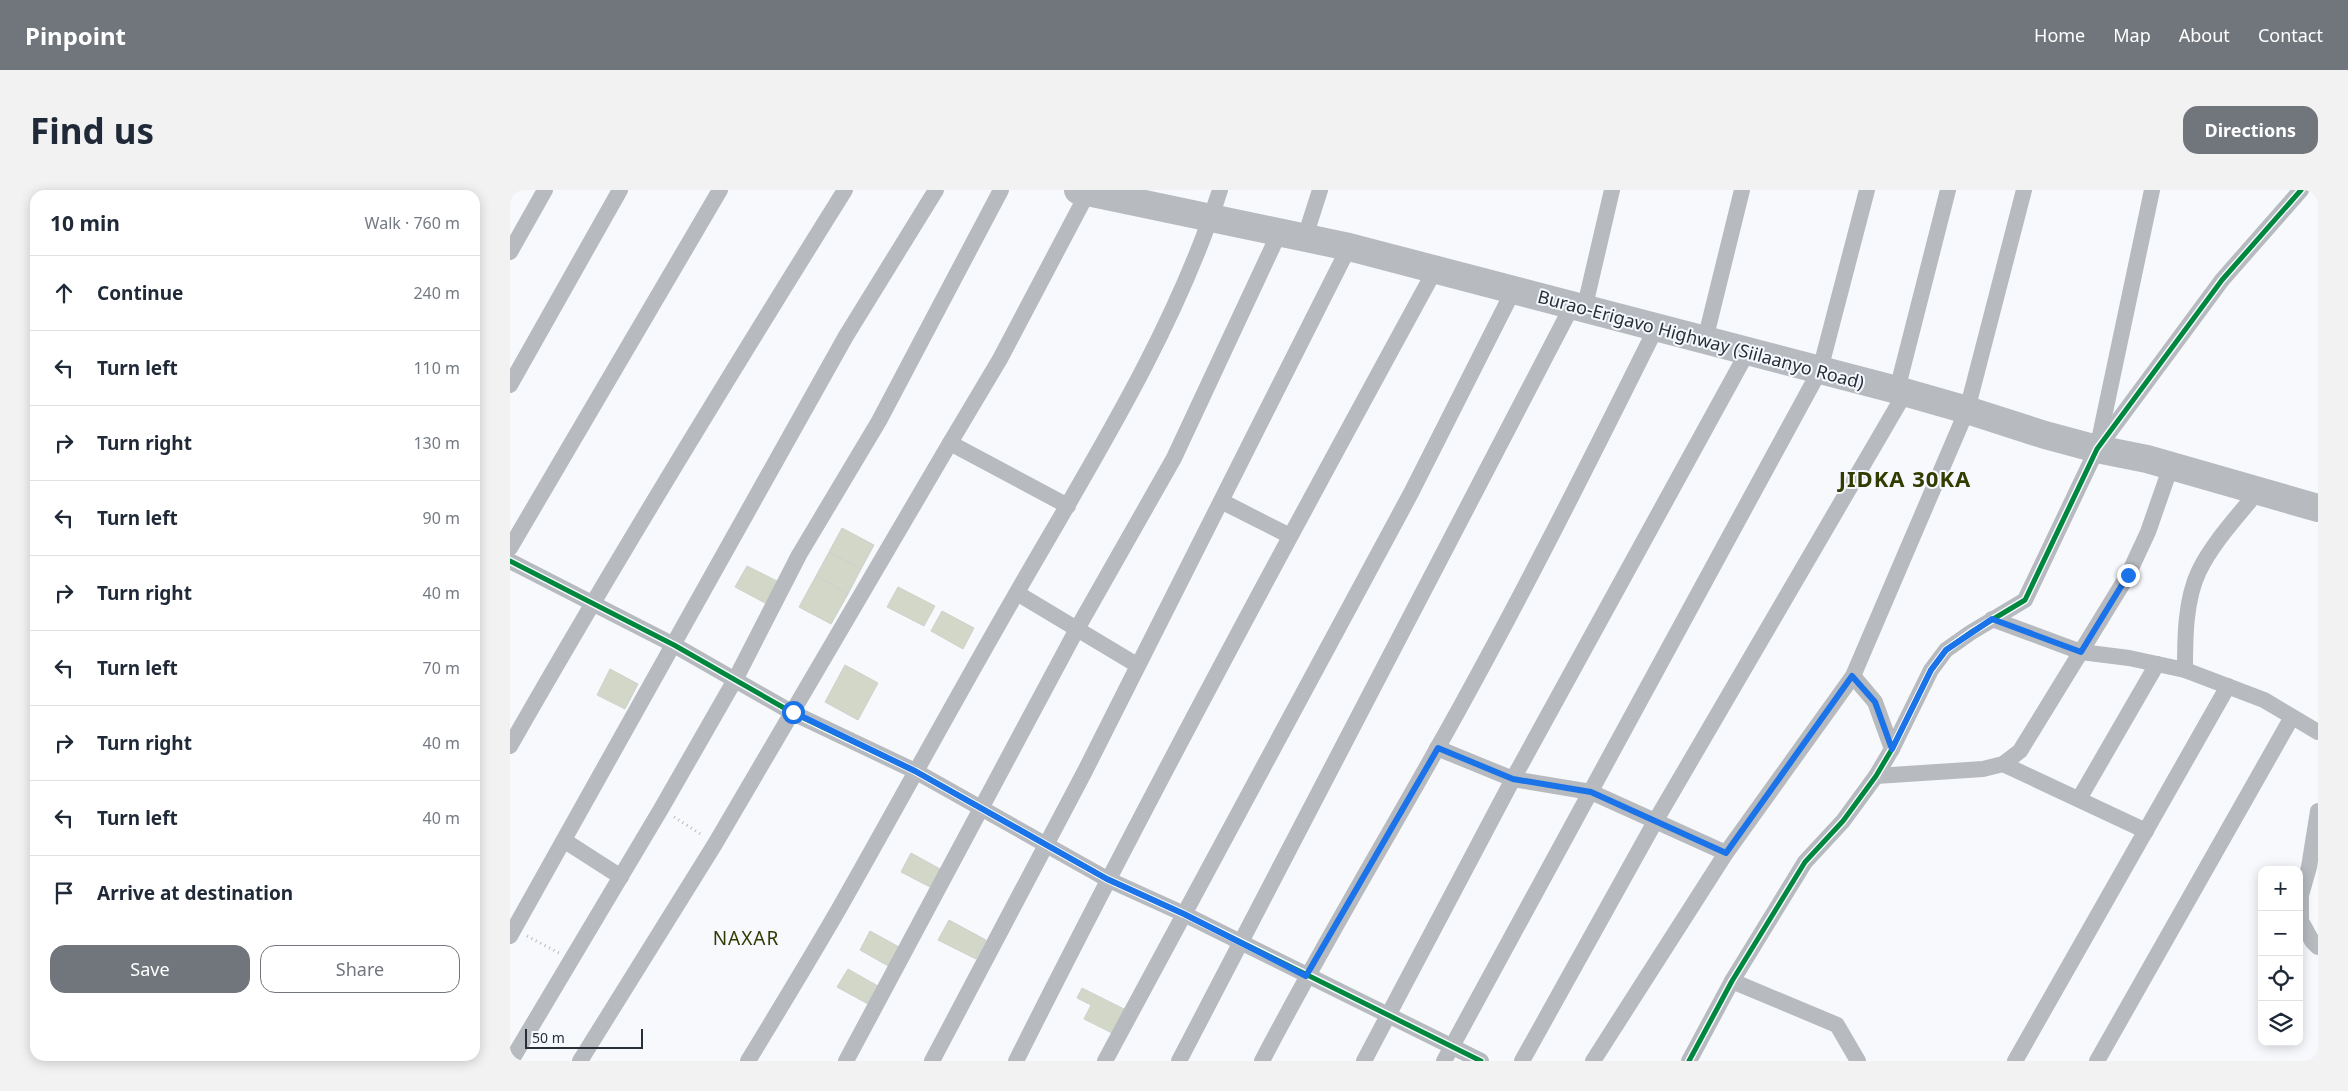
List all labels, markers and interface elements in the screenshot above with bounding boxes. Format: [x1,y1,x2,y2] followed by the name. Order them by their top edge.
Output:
[25,19,126,52] text: Pinpoint
[2034,23,2085,47] text: Home
[2113,23,2151,47] text: Map
[2179,23,2230,47] text: About
[2258,23,2323,47] text: Contact
[2183,106,2318,154] button: Directions
[30,107,154,154] text: Find us
[50,209,120,237] text: 10 min
[365,212,460,234] text: Walk · 760 m
[50,279,78,307] icon: ahead
[97,280,183,306] text: Continue
[413,282,460,304] text: 240 m
[1535,284,1867,394] street label: Burao-Erigavo Highway (Siilaanyo Road)
[50,354,78,382] icon: left
[97,355,178,381] text: Turn left
[413,357,460,379] text: 110 m
[50,429,78,457] icon: right
[97,430,192,456] text: Turn right
[413,432,460,454] text: 130 m
[1837,463,1971,493] district label: JIDKA 30KA
[50,504,78,532] icon: left
[97,505,178,531] text: Turn left
[423,507,460,529] text: 90 m
[2117,564,2140,587] route end
[50,579,78,607] icon: right
[97,580,192,606] text: Turn right
[423,582,460,604] text: 40 m
[50,654,78,682] icon: left
[97,655,178,681] text: Turn left
[423,657,460,679] text: 70 m
[782,701,805,724] route start
[50,729,78,757] icon: right
[97,730,192,756] text: Turn right
[423,732,460,754] text: 40 m
[50,804,78,832] icon: left
[97,805,178,831] text: Turn left
[423,807,460,829] text: 40 m
[2258,866,2303,1046] map controls
[2258,866,2303,911] button: +
[50,879,78,907] icon: arrive
[97,880,293,906] text: Arrive at destination
[2258,911,2303,956] button: −
[713,925,779,951] district label: NAXAR
[50,945,250,993] button: Save
[260,945,460,993] button: Share
[2258,956,2303,1001] button: locate
[2258,1001,2303,1046] button: layers
[525,1026,642,1049] scale bar
[532,1028,565,1047] text: 50 m

